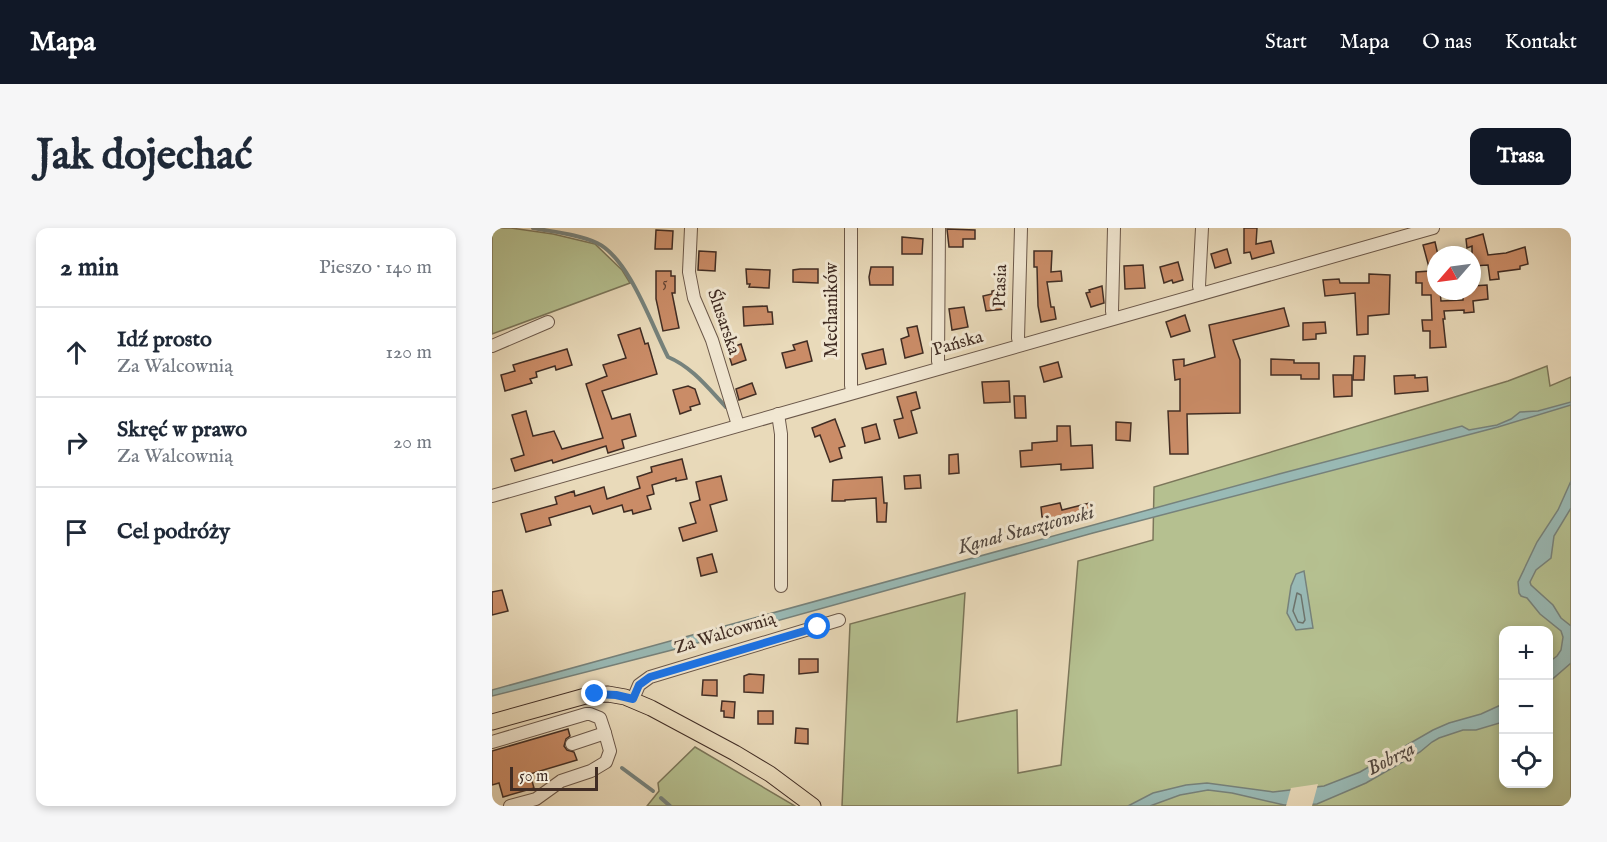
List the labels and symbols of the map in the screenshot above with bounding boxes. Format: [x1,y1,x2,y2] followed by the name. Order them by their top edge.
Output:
[1427,246,1481,300] north arrow
[821,261,844,358] street label: Mechaników
[989,264,1013,308] street label: Ptasia
[662,273,668,292] house number: 5
[701,286,747,358] street label: Ślusarska
[930,326,986,362] street label: Pańska
[954,499,1098,560] water label: Kanał Staszicowski
[672,607,779,660] street label: Za Walcownią
[804,613,830,639] route start
[581,680,607,706] route end
[1363,736,1419,782] water label: Bobrza
[510,764,598,792] scale bar

